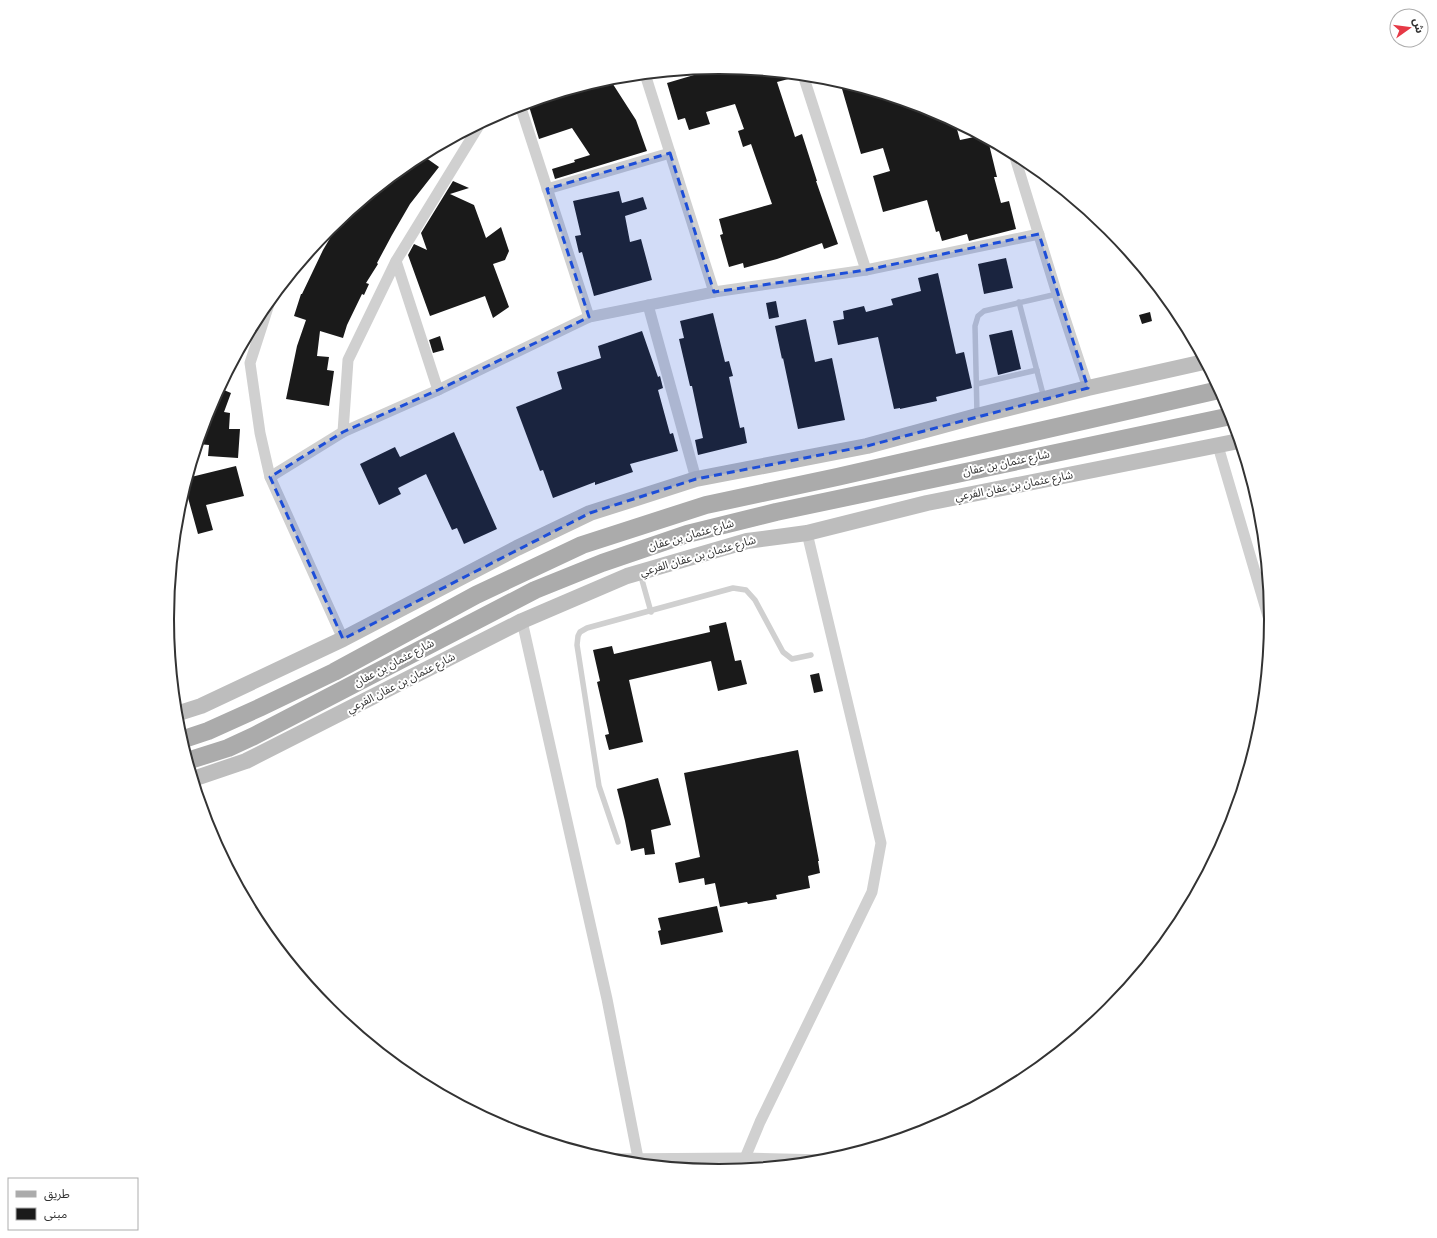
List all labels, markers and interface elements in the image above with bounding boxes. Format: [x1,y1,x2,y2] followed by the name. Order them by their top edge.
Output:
[1389,8,1429,48] north arrow
[1410,17,1426,35] text: ش
[961,447,1051,480] street label: شارع عثمان بن عفان
[954,468,1075,506] street label: شارع عثمان بن عفان الفرعي
[647,516,736,554] street label: شارع عثمان بن عفان
[639,533,758,581] street label: شارع عثمان بن عفان الفرعي
[352,636,437,690] street label: شارع عثمان بن عفان
[345,650,459,718] street label: شارع عثمان بن عفان الفرعي
[8,1178,138,1230] legend
[44,1187,70,1202] text: طريق
[44,1207,67,1221] text: مبنى

